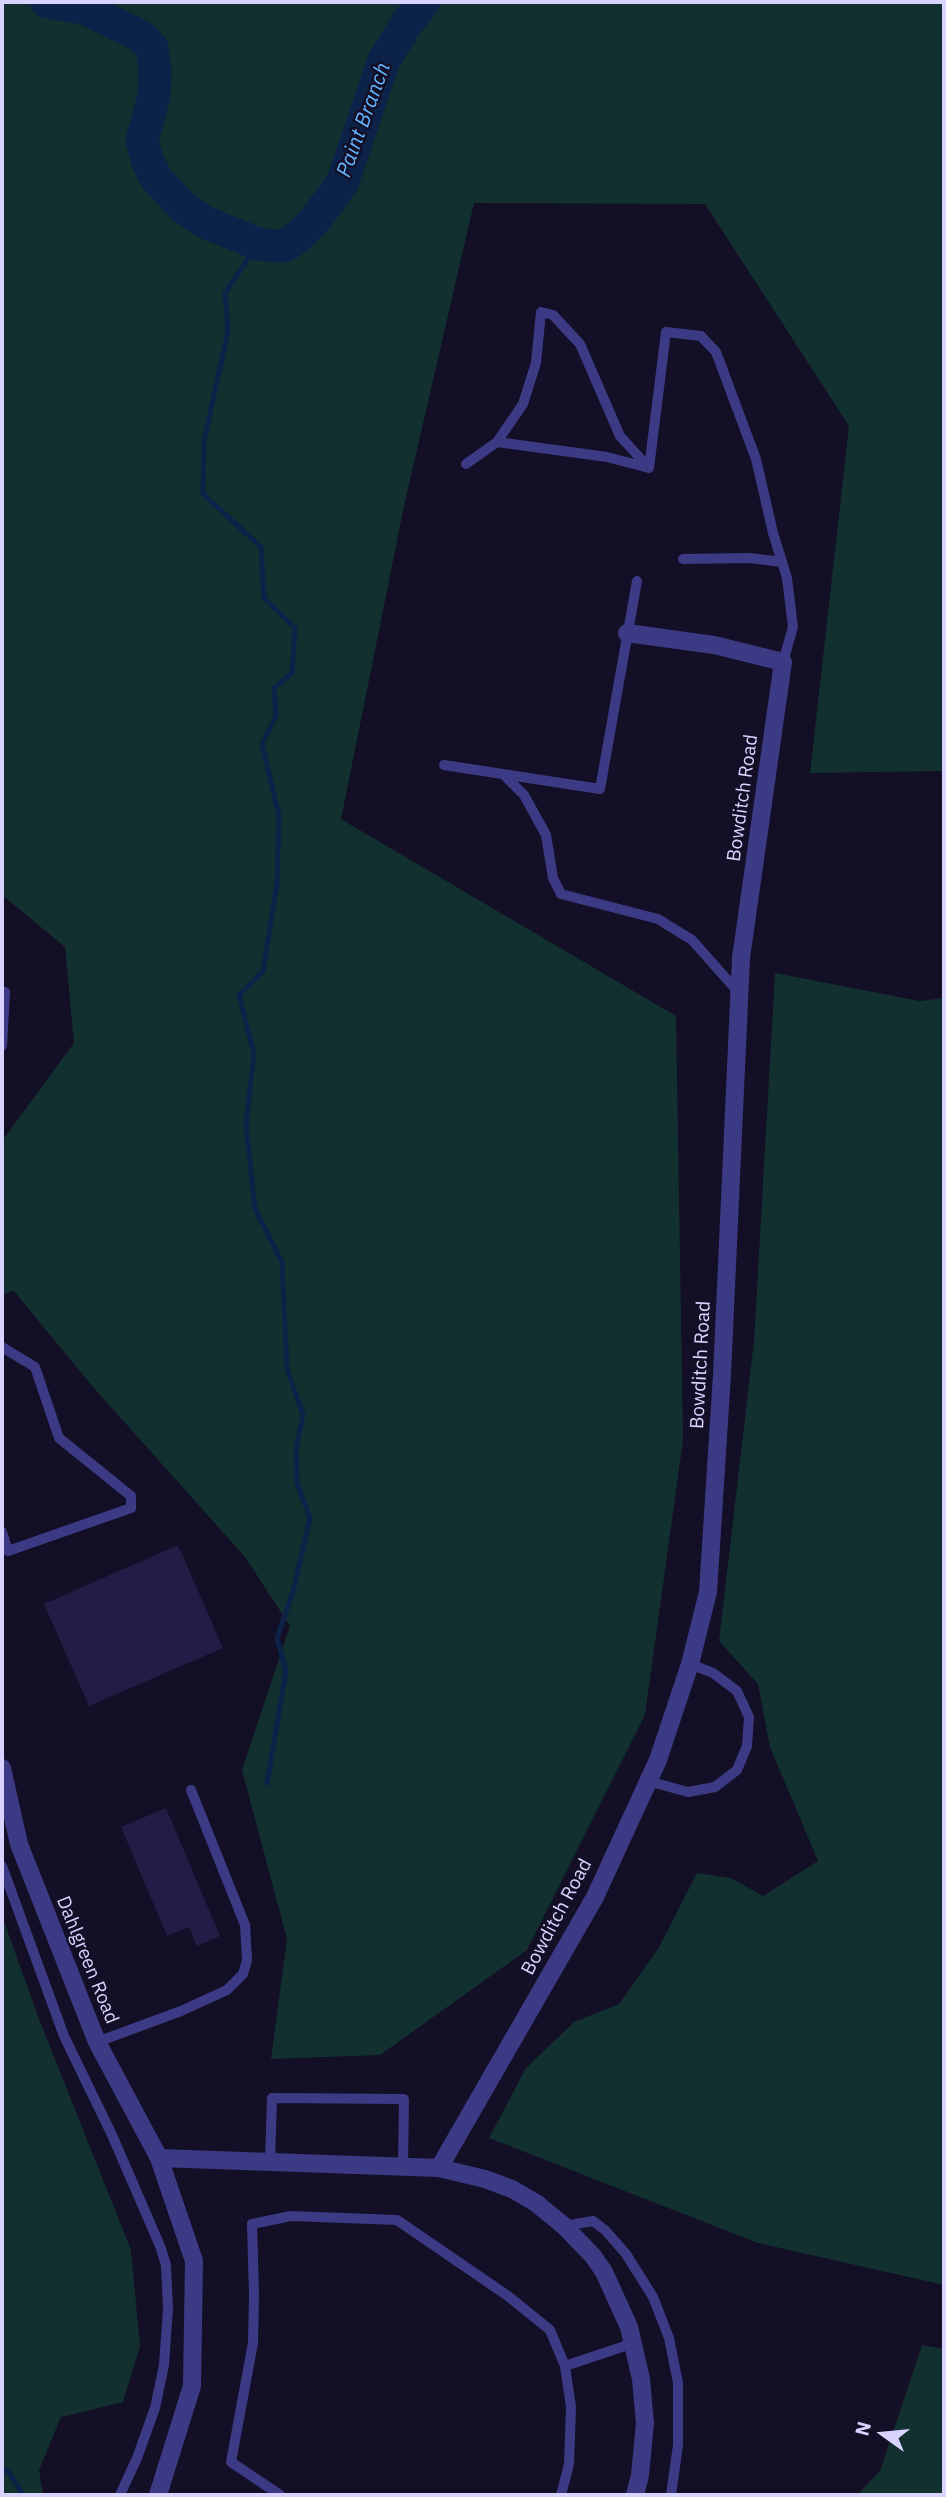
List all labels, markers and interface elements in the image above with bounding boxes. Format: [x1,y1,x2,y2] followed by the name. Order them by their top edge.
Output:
[332,59,396,181] water label: Paint Branch
[723,733,763,863] street label: Bowditch Road
[686,1300,716,1430] street label: Bowditch Road
[517,1855,597,1979] street label: Bowditch Road
[51,1893,123,2027] street label: Dahlgreen Road
[848,2399,918,2469] north arrow
[849,2419,876,2438] text: N

